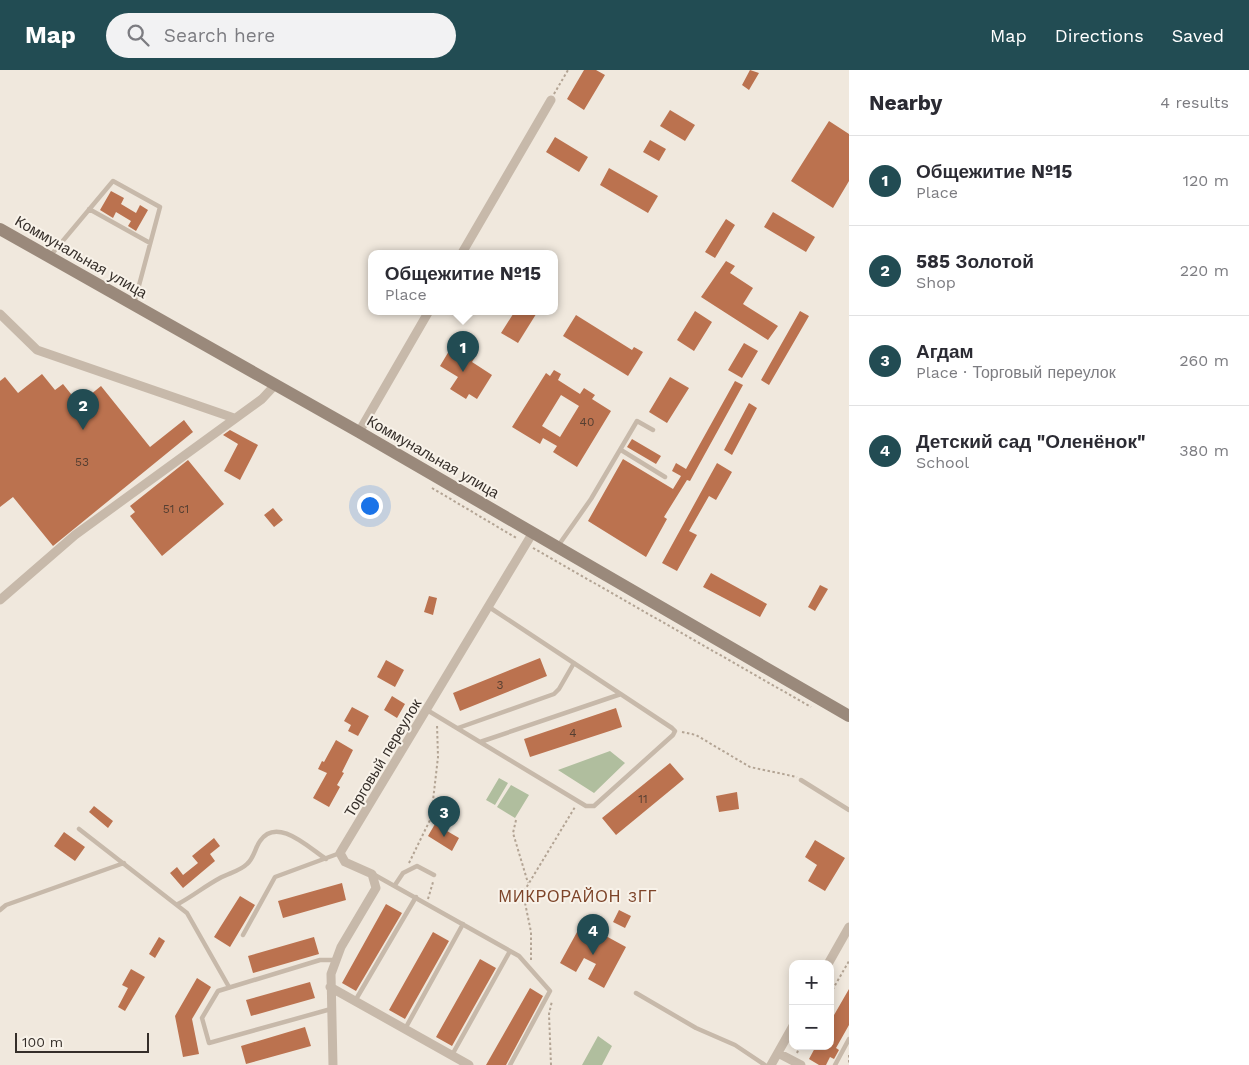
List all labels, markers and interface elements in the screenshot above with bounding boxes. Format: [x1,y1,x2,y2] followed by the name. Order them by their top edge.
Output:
[106,13,456,58] search box
[25,21,76,49] text: Map
[124,21,152,49] icon: search
[164,24,275,47] text: Search here
[990,25,1027,46] text: Map
[1055,25,1144,46] text: Directions
[1172,25,1224,46] text: Saved
[869,90,942,115] text: Nearby
[1160,93,1229,112] text: 4 results
[916,160,1072,183] text: Общежитие №15
[882,171,888,190] text: 1
[1183,171,1229,190] text: 120 m
[916,183,958,202] text: Place
[12,212,151,303] street label: Коммунальная улица
[368,250,558,315] popup
[916,250,1034,273] text: 585 Золотой
[880,261,890,280] text: 2
[1180,261,1229,280] text: 220 m
[385,262,541,285] text: Общежитие №15
[916,273,956,292] text: Shop
[385,285,427,304] text: Place
[447,331,479,372] pin: 1
[916,340,974,363] text: Агдам
[880,351,890,370] text: 3
[1179,351,1229,370] text: 260 m
[916,363,1116,382] text: Place · Торговый переулок
[67,389,99,430] pin: 2
[364,412,503,503] street label: Коммунальная улица
[580,415,594,429] house number: 40
[916,430,1145,453] text: Детский сад "Оленёнок"
[880,441,890,460] text: 4
[1179,441,1229,460] text: 380 m
[916,453,969,472] text: School
[75,455,89,469] house number: 53
[357,493,383,519] your location
[163,502,189,516] house number: 51 с1
[497,678,504,692] house number: 3
[341,695,426,820] street label: Торговый переулок
[569,726,577,740] house number: 4
[638,792,648,806] house number: 11
[428,796,460,837] pin: 3
[499,887,657,906] district label: МИКРОРАЙОН 3ГГ
[577,914,609,955] pin: 4
[789,960,834,1050] map controls
[789,960,834,1005] button: +
[789,1005,834,1050] button: −
[15,1030,149,1053] scale bar
[22,1034,63,1050] text: 100 m

